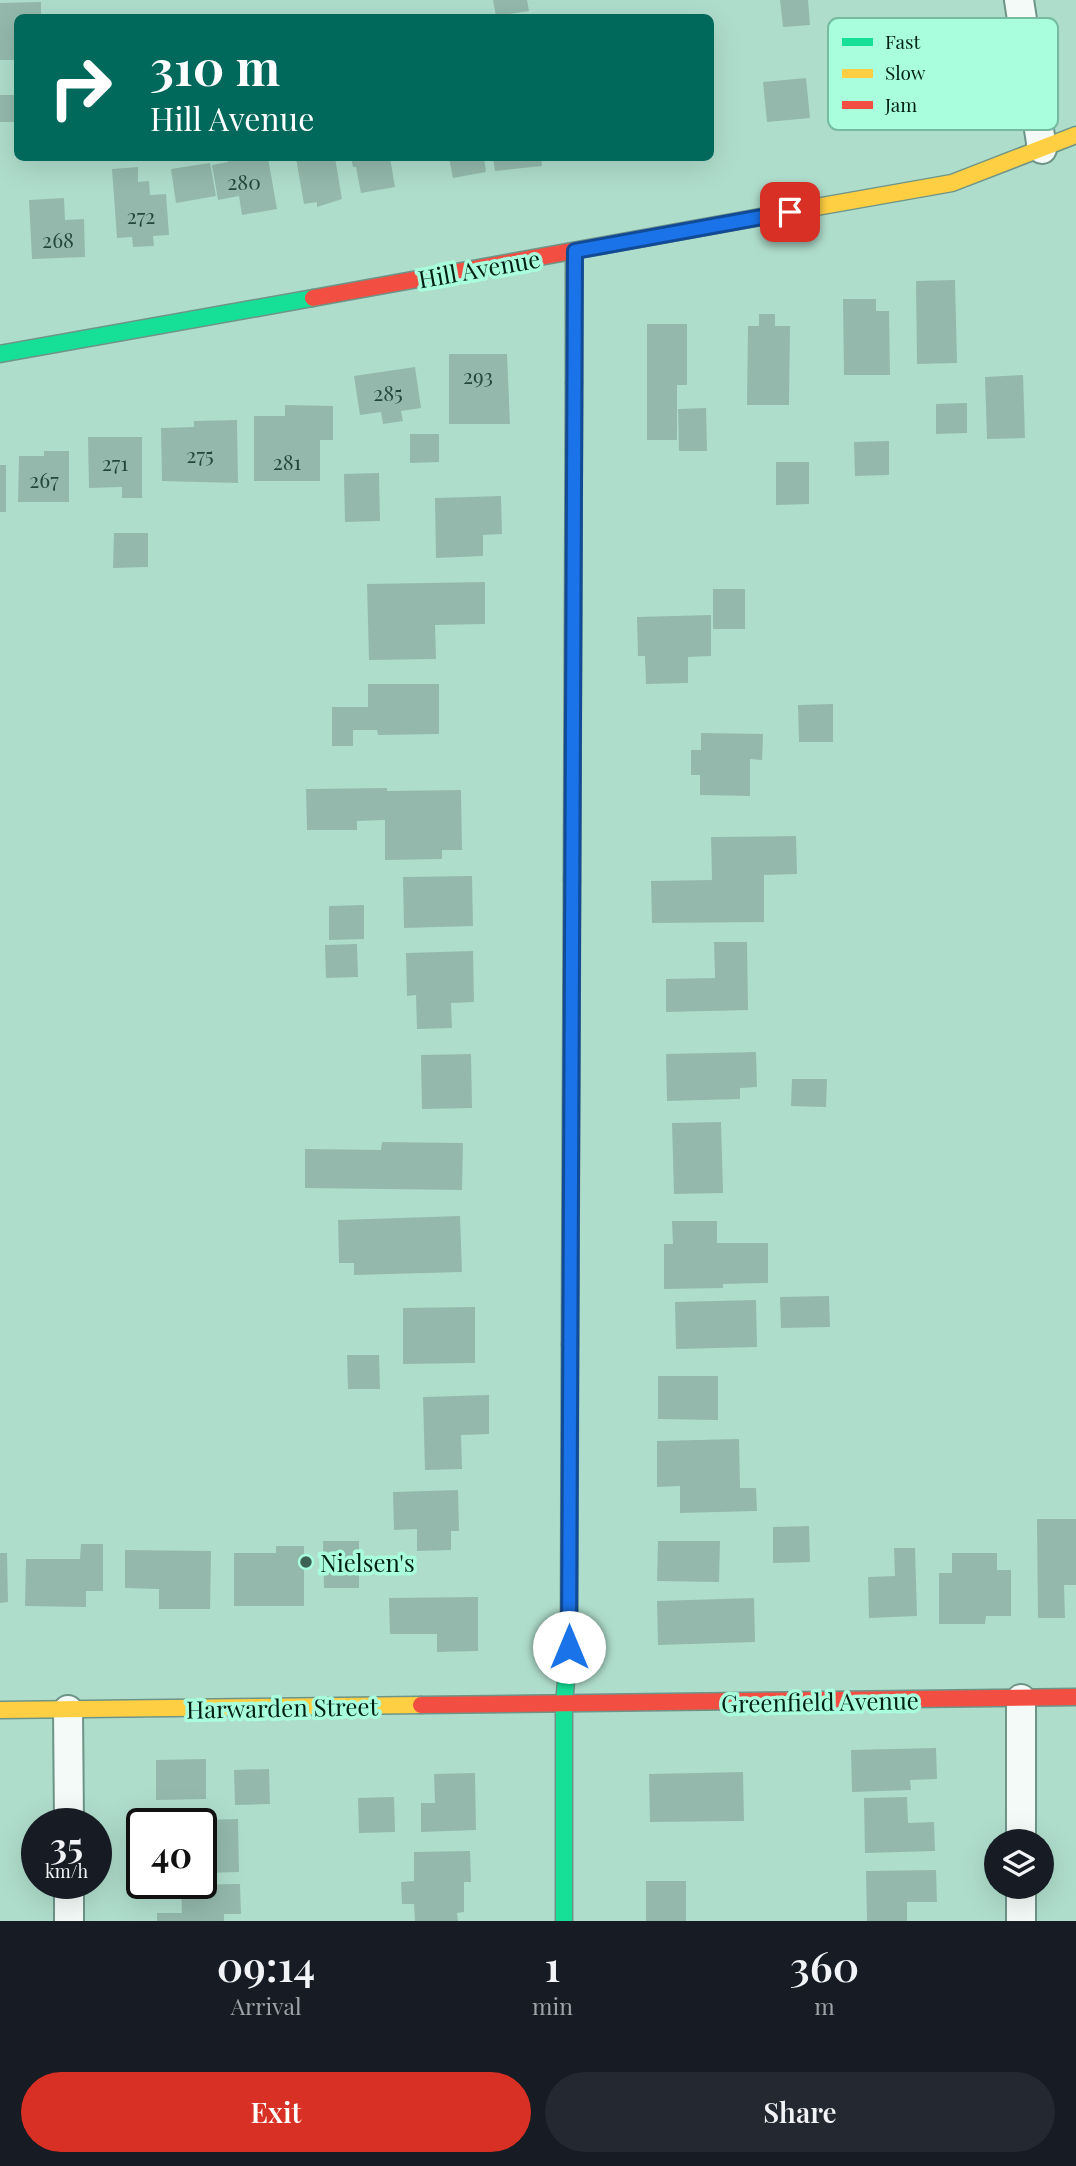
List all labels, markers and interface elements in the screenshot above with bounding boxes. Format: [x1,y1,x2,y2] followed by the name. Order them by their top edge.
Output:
[828,18,1058,130] legend
[885,28,921,54] text: Fast
[150,33,280,98] text: 310 m
[35,42,126,133] icon: right
[885,59,926,85] text: Slow
[884,91,917,117] text: Jam
[150,96,314,139] text: Hill Avenue
[227,167,261,195] house number: 280
[760,182,820,242] pin
[771,193,809,231] icon: arrive
[127,201,155,229] house number: 272
[42,225,74,253] house number: 268
[416,242,542,294] street label: Hill Avenue
[463,361,493,389] house number: 293
[373,378,403,406] house number: 285
[186,440,214,468] house number: 275
[273,447,302,475] house number: 281
[102,448,128,476] house number: 271
[29,465,59,493] house number: 267
[320,1546,415,1578] place label: Nielsen's
[298,1554,314,1570] marker: Nielsen's
[532,1610,606,1684] position arrow
[721,1683,919,1719] street label: Greenfield Avenue
[186,1689,379,1725] street label: Harwarden Street
[126,1808,217,1899] speed limit sign: 40
[50,1821,83,1868] text: 35
[984,1829,1054,1899] map controls
[984,1829,1054,1899] button: layers
[45,1859,88,1883] text: km/h
[217,1937,315,1993] text: 09:14
[545,1937,561,1993] text: 1
[790,1937,859,1993] text: 360
[231,1990,301,2021] text: Arrival
[532,1990,573,2021] text: min
[814,1990,835,2021] text: m
[21,2072,531,2152] button: Exit
[545,2072,1055,2152] button: Share

